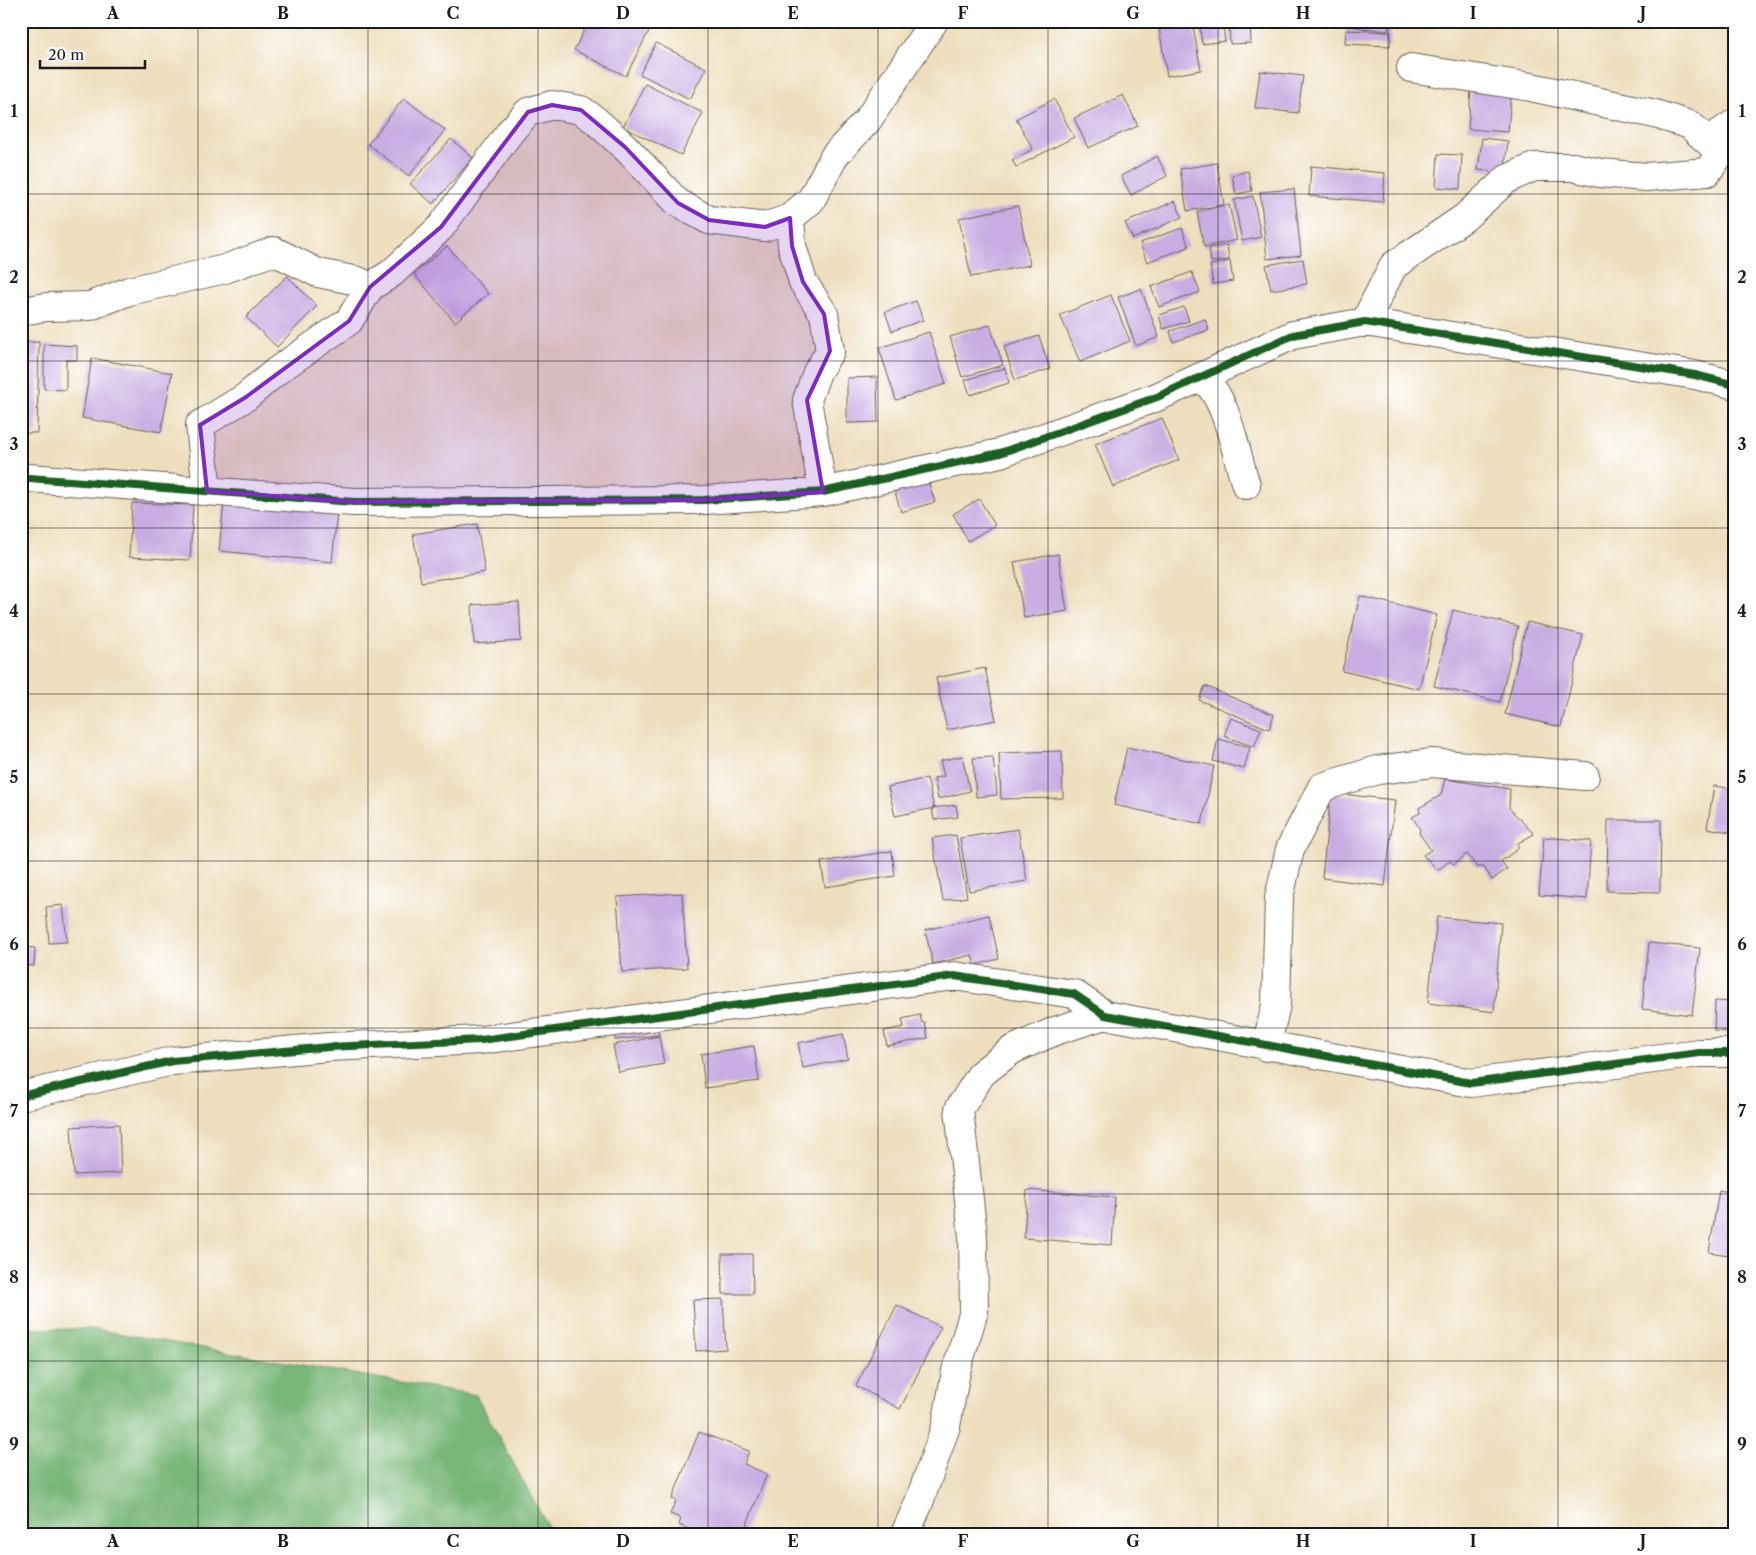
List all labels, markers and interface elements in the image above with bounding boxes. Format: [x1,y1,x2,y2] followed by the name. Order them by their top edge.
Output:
[106,3,120,23] text: A
[277,3,289,23] text: B
[447,3,459,23] text: C
[616,3,630,23] text: D
[787,3,799,23] text: E
[958,3,969,23] text: F
[1126,3,1140,23] text: G
[1296,3,1310,23] text: H
[1470,3,1477,23] text: I
[1637,3,1646,23] text: J
[40,38,145,70] scale bar
[48,45,84,64] text: 20 m
[10,101,18,121] text: 1
[1738,101,1746,121] text: 1
[9,267,19,287] text: 2
[1737,267,1747,287] text: 2
[9,434,19,454] text: 3
[1737,434,1747,454] text: 3
[9,601,19,621] text: 4
[1737,601,1747,621] text: 4
[10,767,19,787] text: 5
[1738,767,1747,787] text: 5
[9,934,19,954] text: 6
[1737,934,1747,954] text: 6
[10,1101,19,1121] text: 7
[1738,1101,1747,1121] text: 7
[9,1267,19,1287] text: 8
[1737,1267,1747,1287] text: 8
[9,1434,19,1454] text: 9
[1737,1434,1747,1454] text: 9
[106,1531,120,1551] text: A
[277,1531,289,1551] text: B
[447,1531,459,1551] text: C
[616,1531,630,1551] text: D
[787,1531,799,1551] text: E
[958,1531,969,1551] text: F
[1126,1531,1140,1551] text: G
[1296,1531,1310,1551] text: H
[1470,1531,1477,1551] text: I
[1637,1531,1646,1551] text: J

